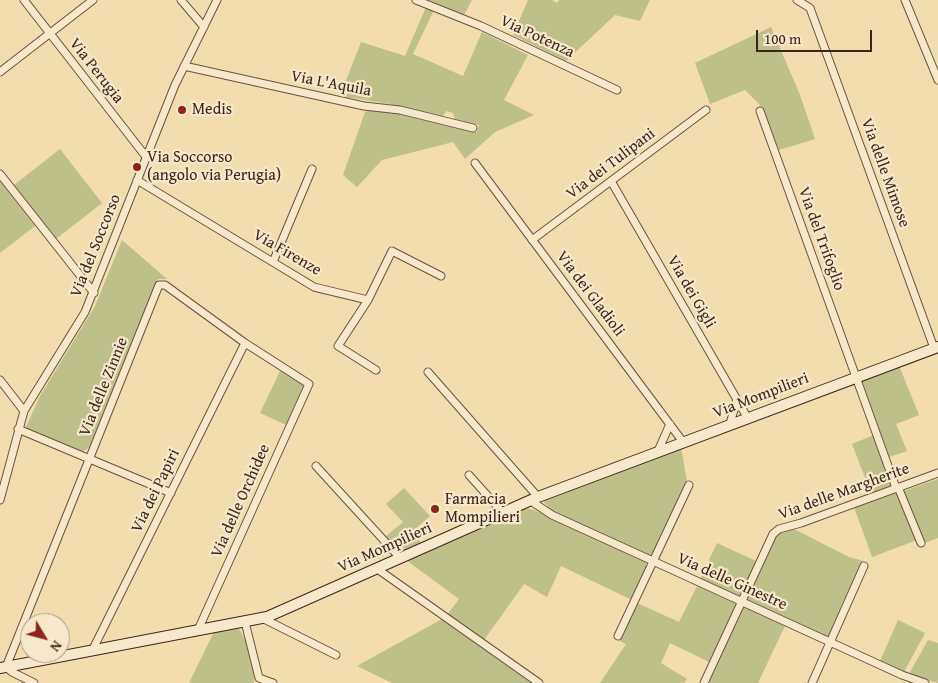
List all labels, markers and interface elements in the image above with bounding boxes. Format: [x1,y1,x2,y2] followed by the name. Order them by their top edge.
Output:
[497,11,577,63] street label: Via Potenza
[758,20,874,52] scale bar
[764,28,801,49] text: 100 m
[65,35,127,107] street label: Via Perugia
[289,67,373,101] street label: Via L'Aquila
[192,100,232,120] place label: Medis
[176,104,188,116] marker: Medis
[856,116,914,230] street label: Via delle Mimose
[563,124,659,204] street label: Via dei Tulipani
[147,148,281,186] place label: Via Soccorso (angolo via Perugia)
[131,161,143,173] marker: Via Soccorso (angolo via Perugia)
[793,185,849,293] street label: Via del Trifoglio
[67,192,125,300] street label: Via del Soccorso
[249,226,325,280] street label: Via Firenze
[552,248,628,340] street label: Via dei Gladioli
[662,252,720,332] street label: Via dei Gigli
[75,335,133,439] street label: Via delle Zinnie
[710,369,812,423] street label: Via Mompilieri
[207,441,275,561] street label: Via delle Orchidee
[128,446,184,536] street label: Via dei Papiri
[776,459,912,525] street label: Via delle Margherite
[445,490,520,528] place label: Farmacia Mompilieri
[429,503,441,515] marker: Farmacia Mompilieri
[335,519,435,577] street label: Via Mompilieri
[674,549,790,615] street label: Via delle Ginestre
[20,613,70,663] north arrow
[45,637,67,656] text: N

